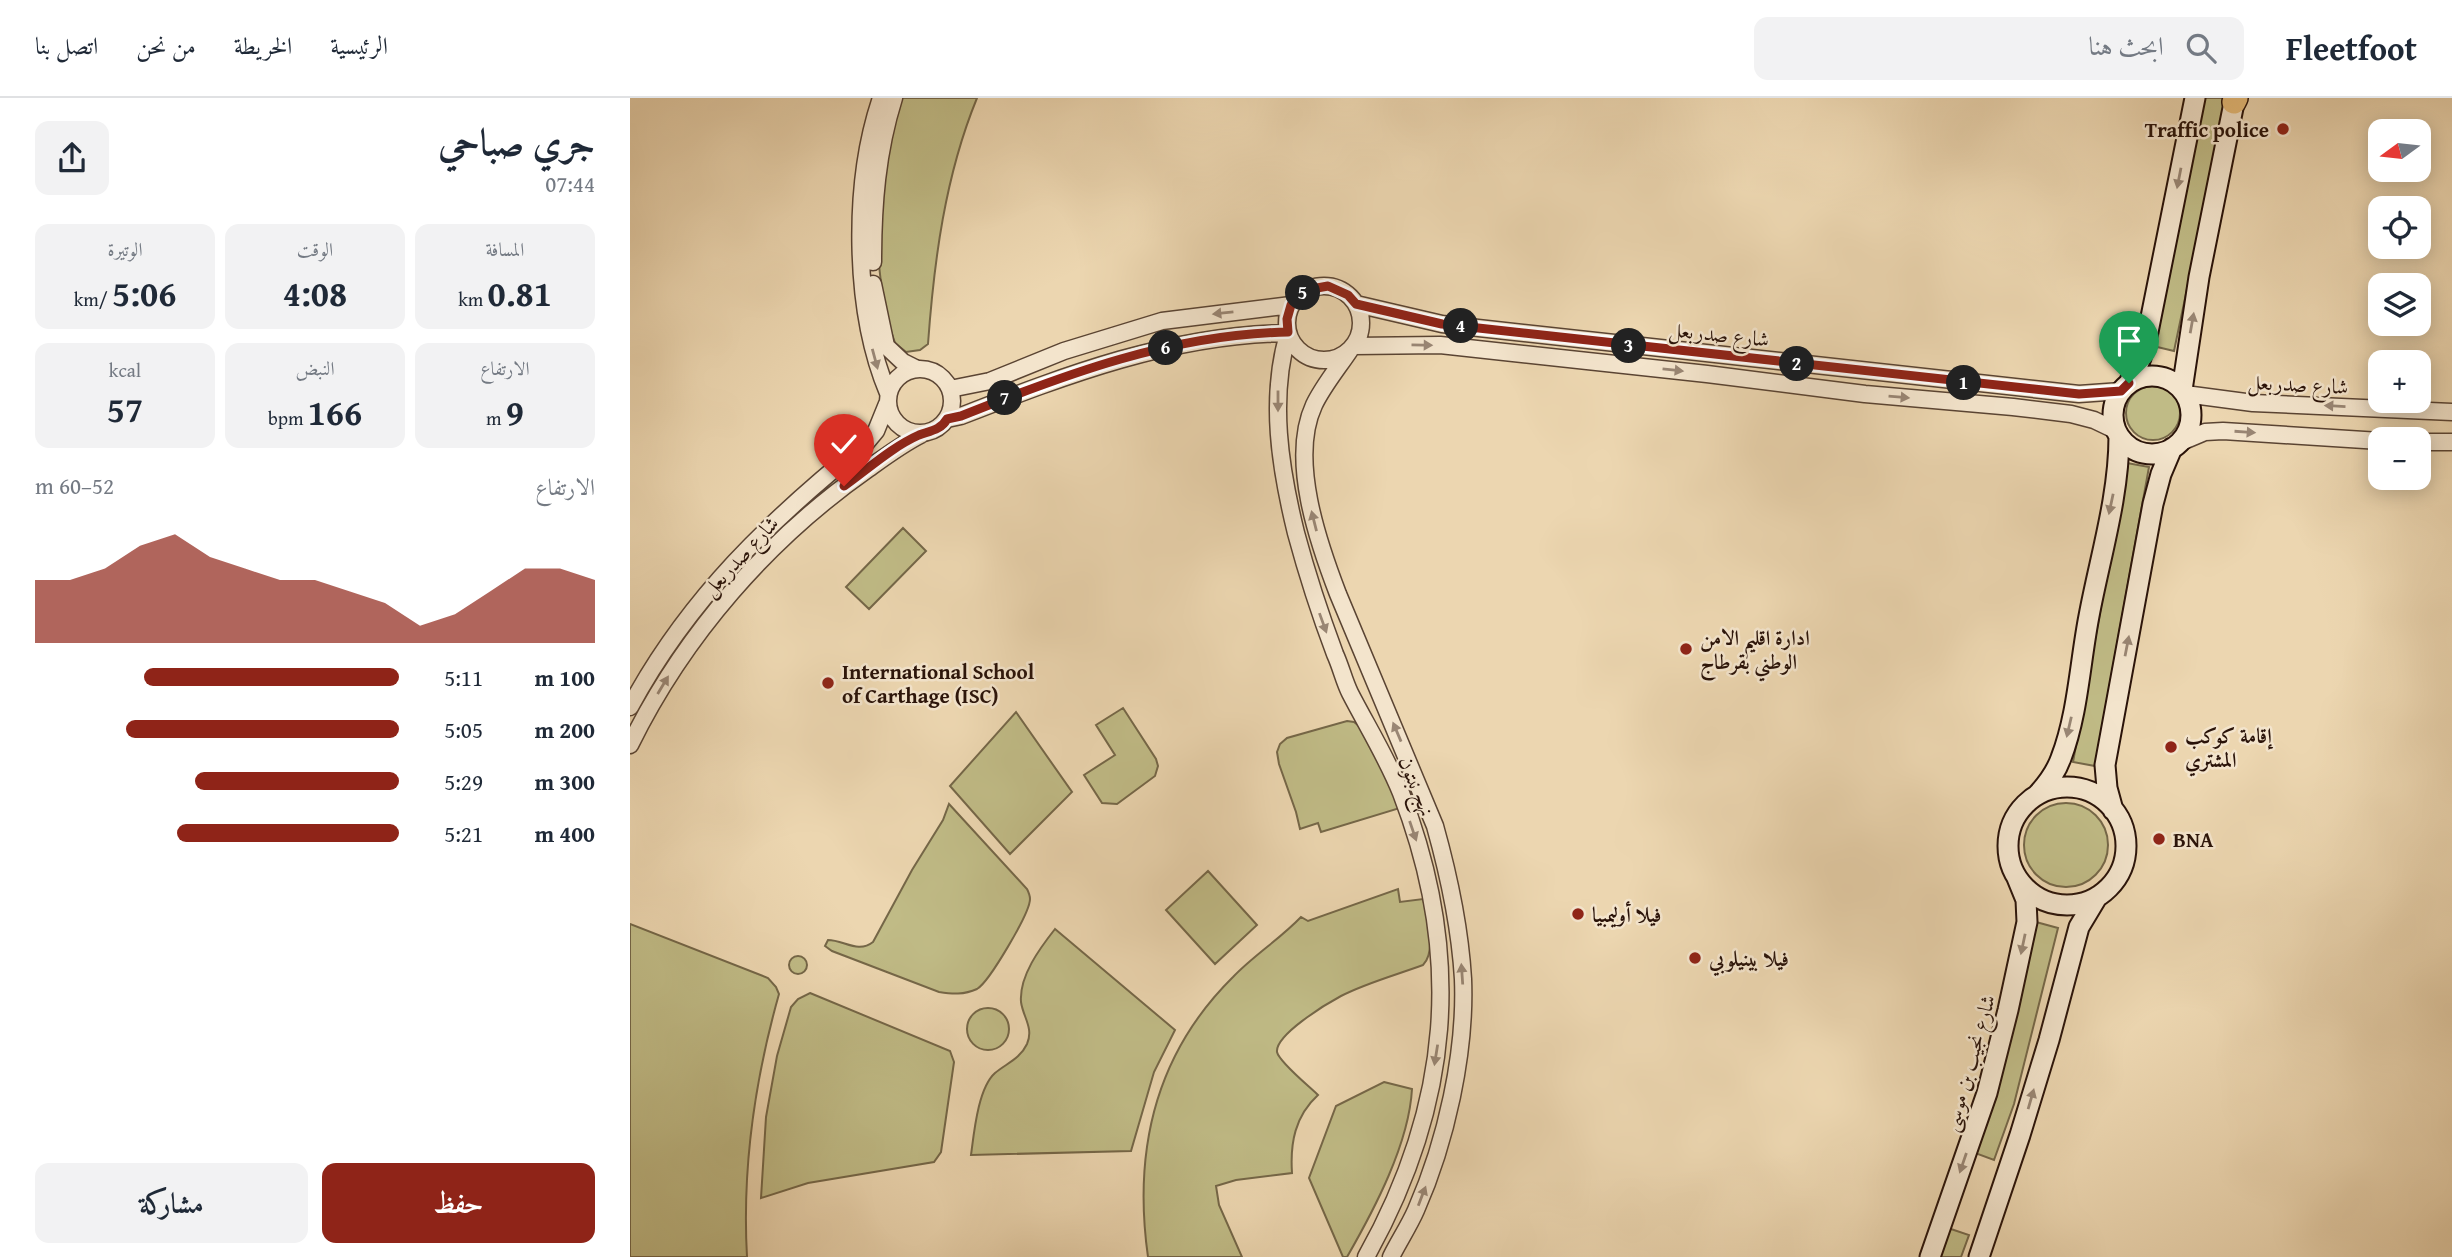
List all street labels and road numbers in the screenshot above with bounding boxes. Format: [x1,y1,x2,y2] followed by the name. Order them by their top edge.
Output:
[1667,313,1771,358] street label: شارع صدربعل
[2247,366,2349,405] street label: شارع صدربعل
[694,509,788,606] street label: شارع صدربعل
[1387,751,1443,822] street label: نهج نبتون
[1935,991,2006,1136] street label: شارع نجيب بن موسى

